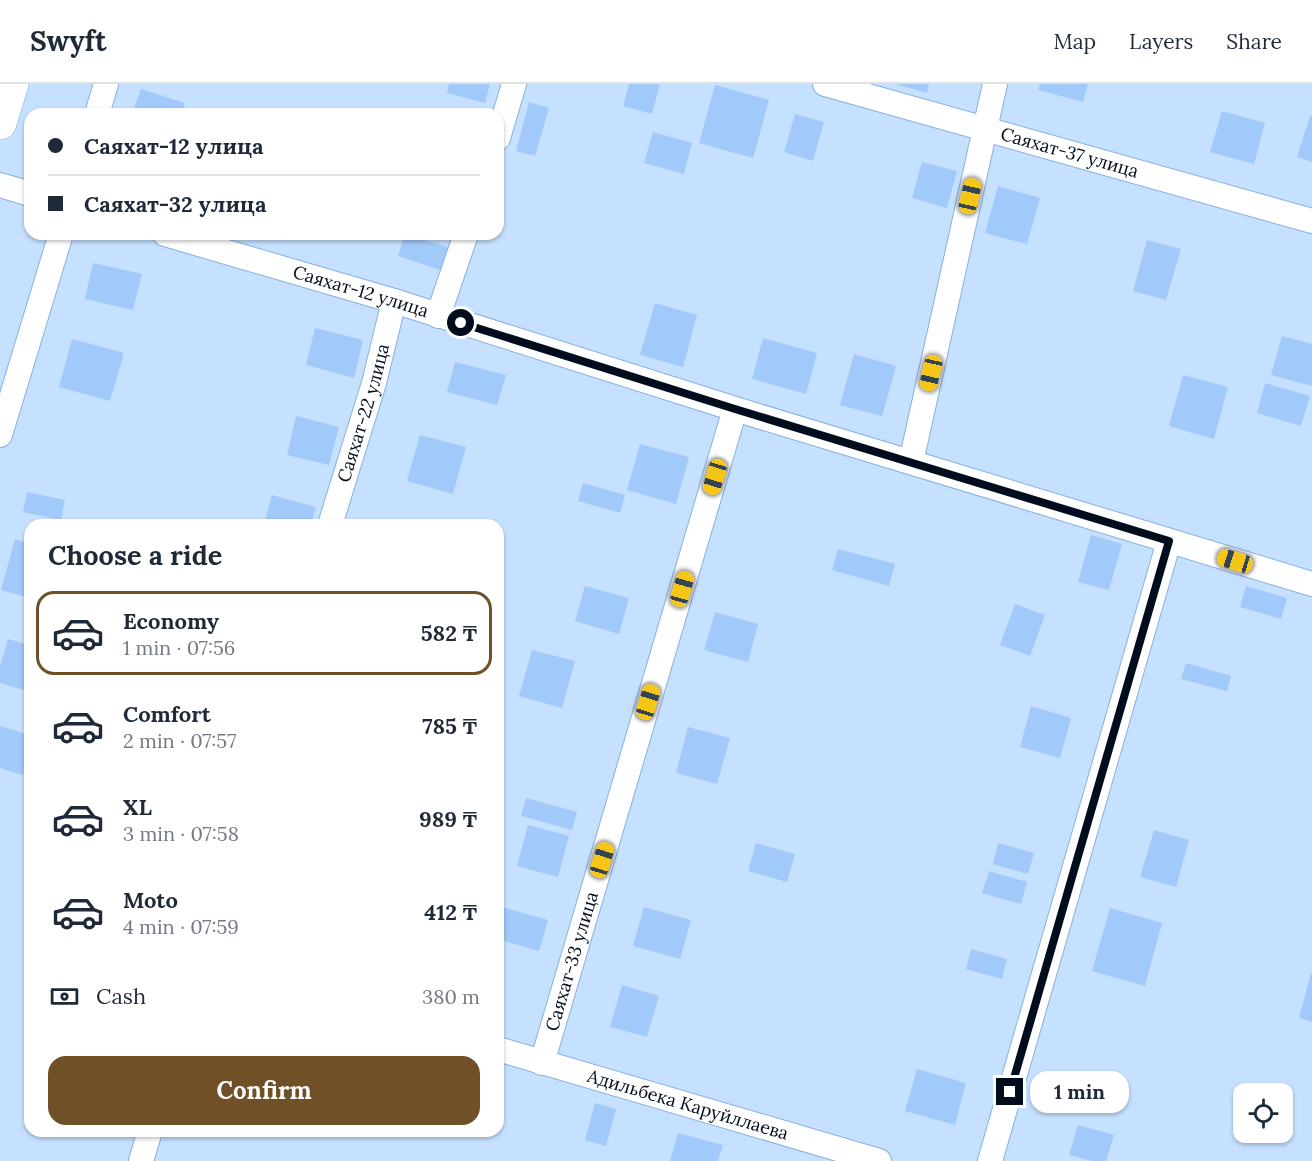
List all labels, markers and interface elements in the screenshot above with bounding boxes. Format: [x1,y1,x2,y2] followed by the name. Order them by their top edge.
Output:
[30,23,106,59] text: Swyft
[1053,28,1096,55] text: Map
[1129,28,1193,55] text: Layers
[1226,28,1282,55] text: Share
[998,122,1141,183] street label: Саяхат-37 улица
[84,132,264,160] text: Саяхат-12 улица
[957,176,983,216] car
[84,190,266,218] text: Саяхат-32 улица
[290,260,432,322] street label: Саяхат-12 улица
[447,309,474,336] route start
[332,341,394,485] street label: Саяхат-22 улица
[918,353,944,393] car
[701,457,729,497] car
[48,538,222,572] text: Choose a ride
[1215,547,1255,575] car
[668,569,696,609] car
[51,606,105,660] icon: car
[123,607,219,635] text: Economy
[421,619,477,647] text: 582 ₸
[123,635,235,660] text: 1 min · 07:56
[634,682,662,722] car
[51,699,105,753] icon: car
[123,700,211,728] text: Comfort
[422,712,477,740] text: 785 ₸
[123,728,236,753] text: 2 min · 07:57
[51,792,105,846] icon: car
[123,793,152,821] text: XL
[419,805,477,833] text: 989 ₸
[123,821,239,846] text: 3 min · 07:58
[588,840,616,880] car
[51,885,105,939] icon: car
[123,886,178,914] text: Moto
[540,889,603,1034] street label: Саяхат-33 улица
[424,898,477,926] text: 412 ₸
[123,914,239,939] text: 4 min · 07:59
[48,980,81,1013] icon: cash
[96,982,146,1010] text: Cash
[422,984,480,1009] text: 380 m
[48,1056,480,1125] button: Confirm
[584,1064,791,1145] street label: Адильбека Каруйллаева
[1031,1071,1130,1113] callout: 1 min
[996,1078,1023,1105] route end
[1054,1079,1105,1104] text: 1 min
[1233,1083,1293,1143] map controls
[1233,1083,1293,1143] button: locate

